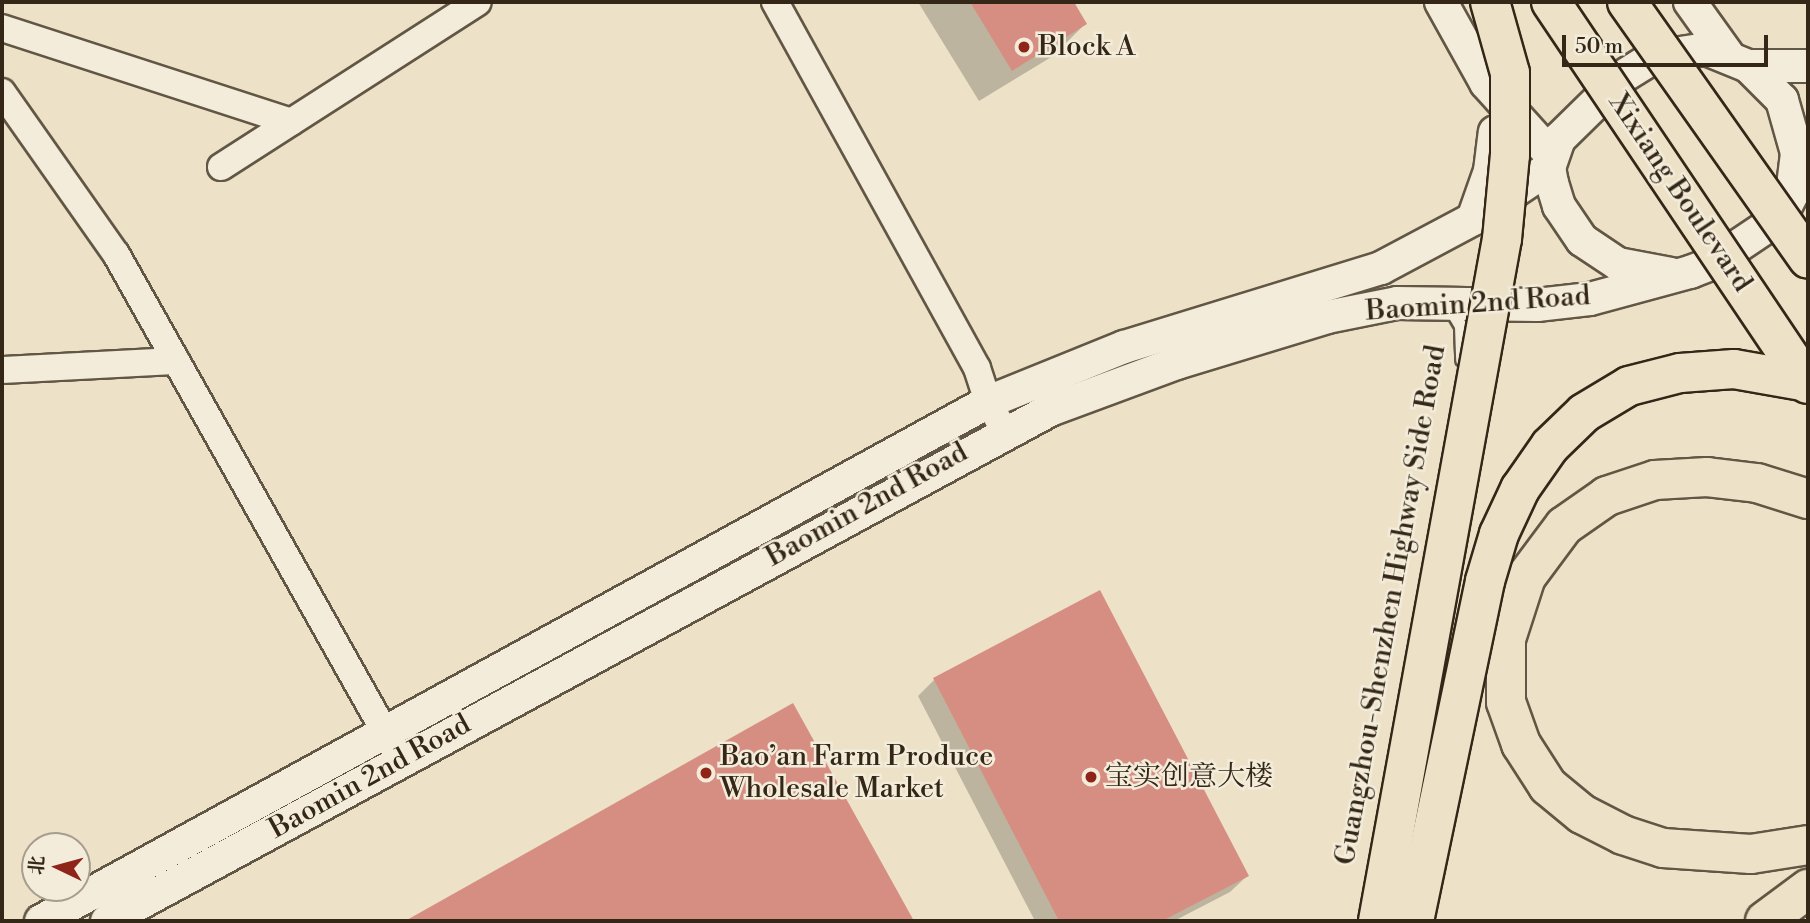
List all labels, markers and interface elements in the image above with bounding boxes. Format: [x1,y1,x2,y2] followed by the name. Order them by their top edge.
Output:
[1565,21,1772,65] scale bar
[1038,30,1135,64] place label: Block A
[1575,34,1623,60] text: 50 m
[1016,39,1032,55] marker: Block A
[1601,87,1759,299] street label: Xixiang Boulevard
[1365,279,1591,329] street label: Baomin 2nd Road
[1329,342,1453,868] street label: Guangzhou-Shenzhen Highway Side Road
[760,436,974,574] street label: Baomin 2nd Road
[263,708,477,846] street label: Baomin 2nd Road
[720,740,993,806] place label: Bao’an Farm Produce Wholesale Market
[1105,760,1273,794] place label: 宝实创意大楼
[698,765,714,781] marker: Bao’an Farm Produce Wholesale Market
[1083,769,1099,785] marker: 宝实创意大楼
[21,832,91,902] north arrow
[24,855,50,876] text: 北

